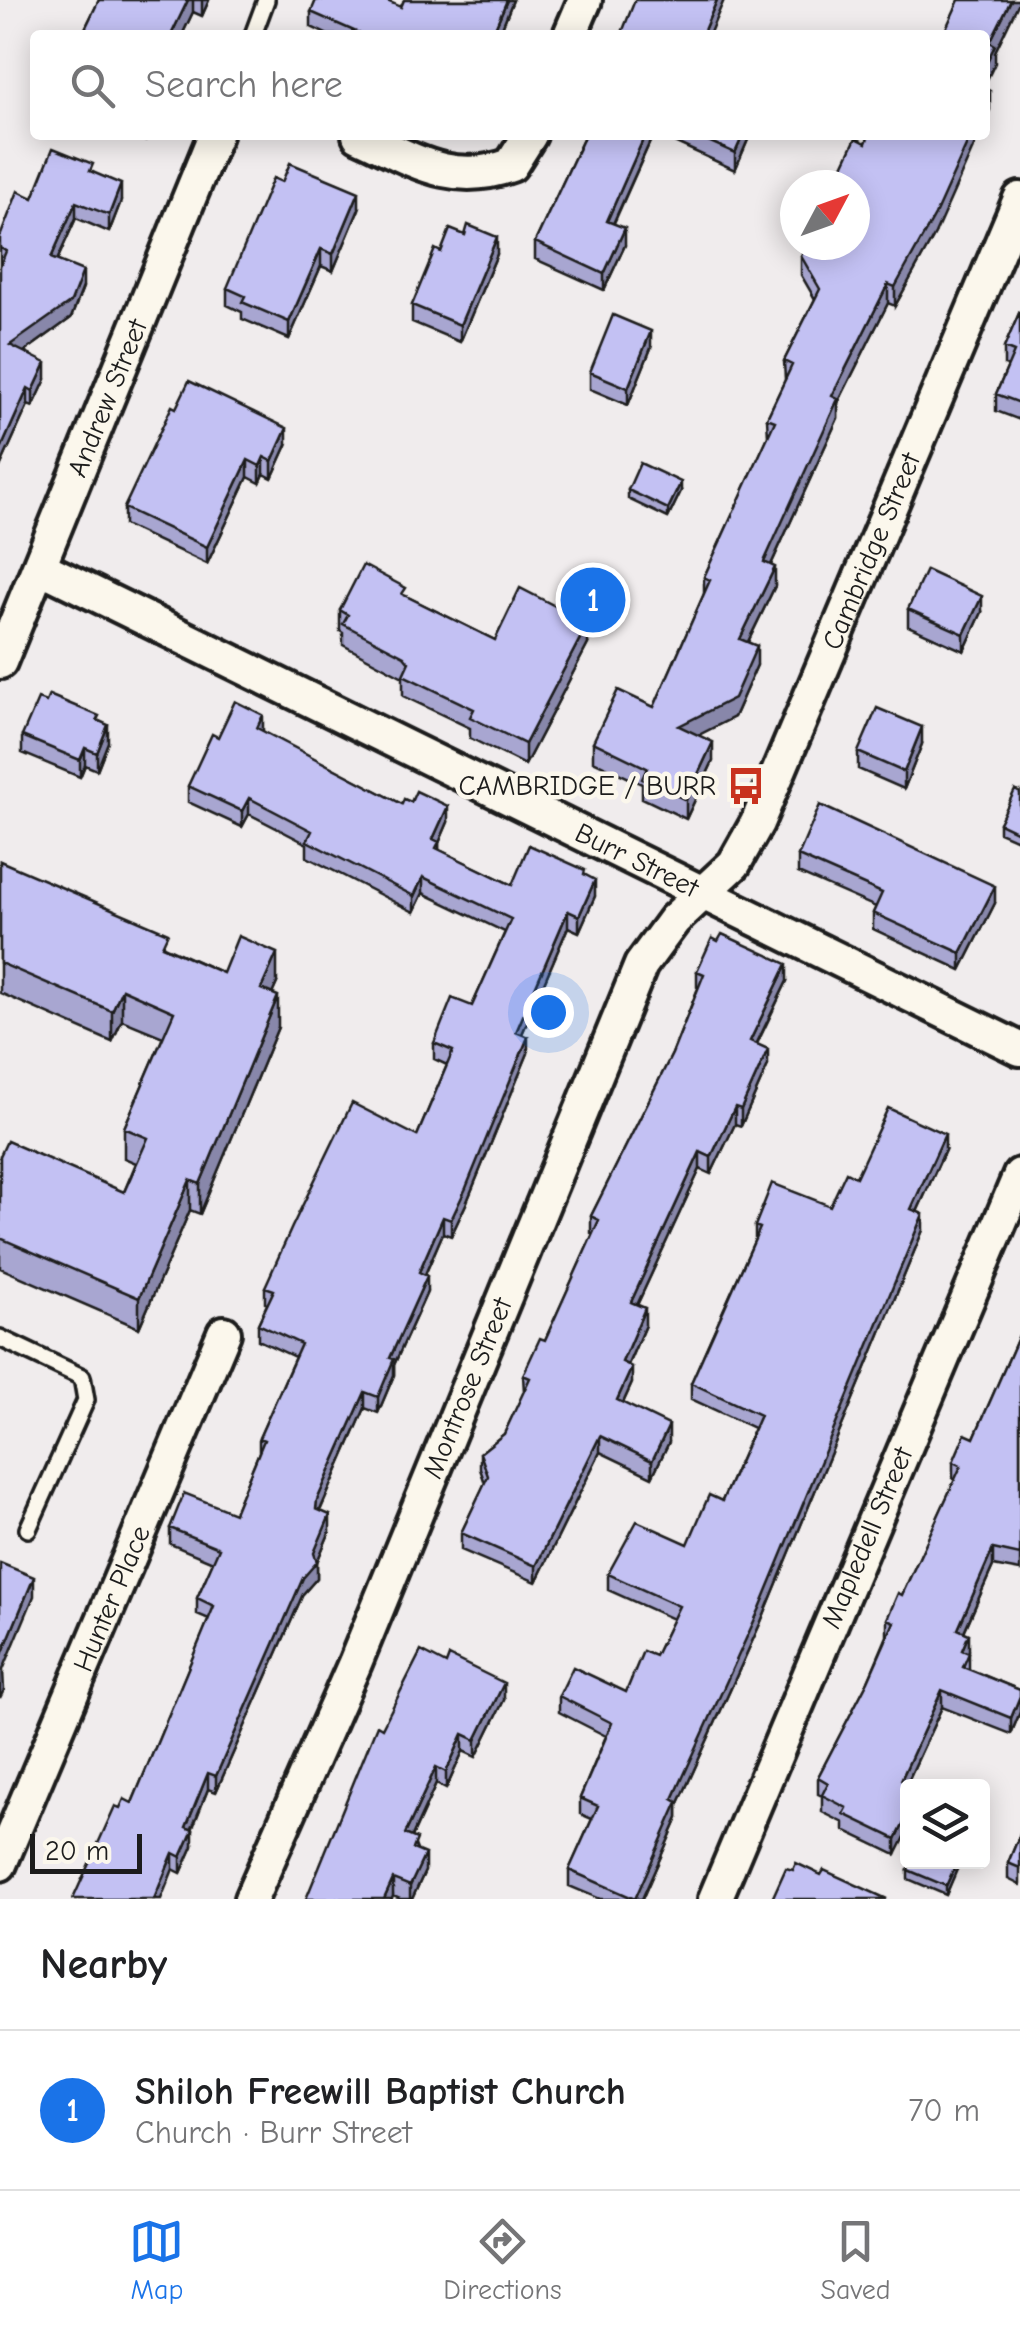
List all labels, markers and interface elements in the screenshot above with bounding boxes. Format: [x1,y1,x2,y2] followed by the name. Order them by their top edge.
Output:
[30,30,990,140] search box
[65,58,120,113] icon: search
[145,63,343,107] text: Search here
[780,170,870,260] north arrow
[61,314,154,482] street label: Andrew Street
[816,447,928,654] street label: Cambridge Street
[560,562,626,638] pin: 1
[725,765,767,807] bus stop icon: CAMBRIDGE / BURR
[459,770,716,802] place label: CAMBRIDGE / BURR
[570,817,705,905] street label: Burr Street
[523,987,574,1038] your location
[416,1292,519,1483] street label: Montrose Street
[815,1441,920,1633] street label: Mapledell Street
[67,1521,157,1677] street label: Hunter Place
[900,1779,990,1869] map controls
[900,1779,990,1869] button: layers
[30,1829,142,1874] scale bar
[45,1835,109,1867] text: 20 m
[40,1940,167,1989] text: Nearby
[135,2070,626,2114] text: Shiloh Freewill Baptist Church
[66,2092,79,2129] text: 1
[908,2092,980,2129] text: 70 m
[135,2114,412,2151] text: Church · Burr Street
[129,2214,184,2306] tab: Map
[443,2214,562,2306] tab: Directions
[821,2214,891,2306] tab: Saved

